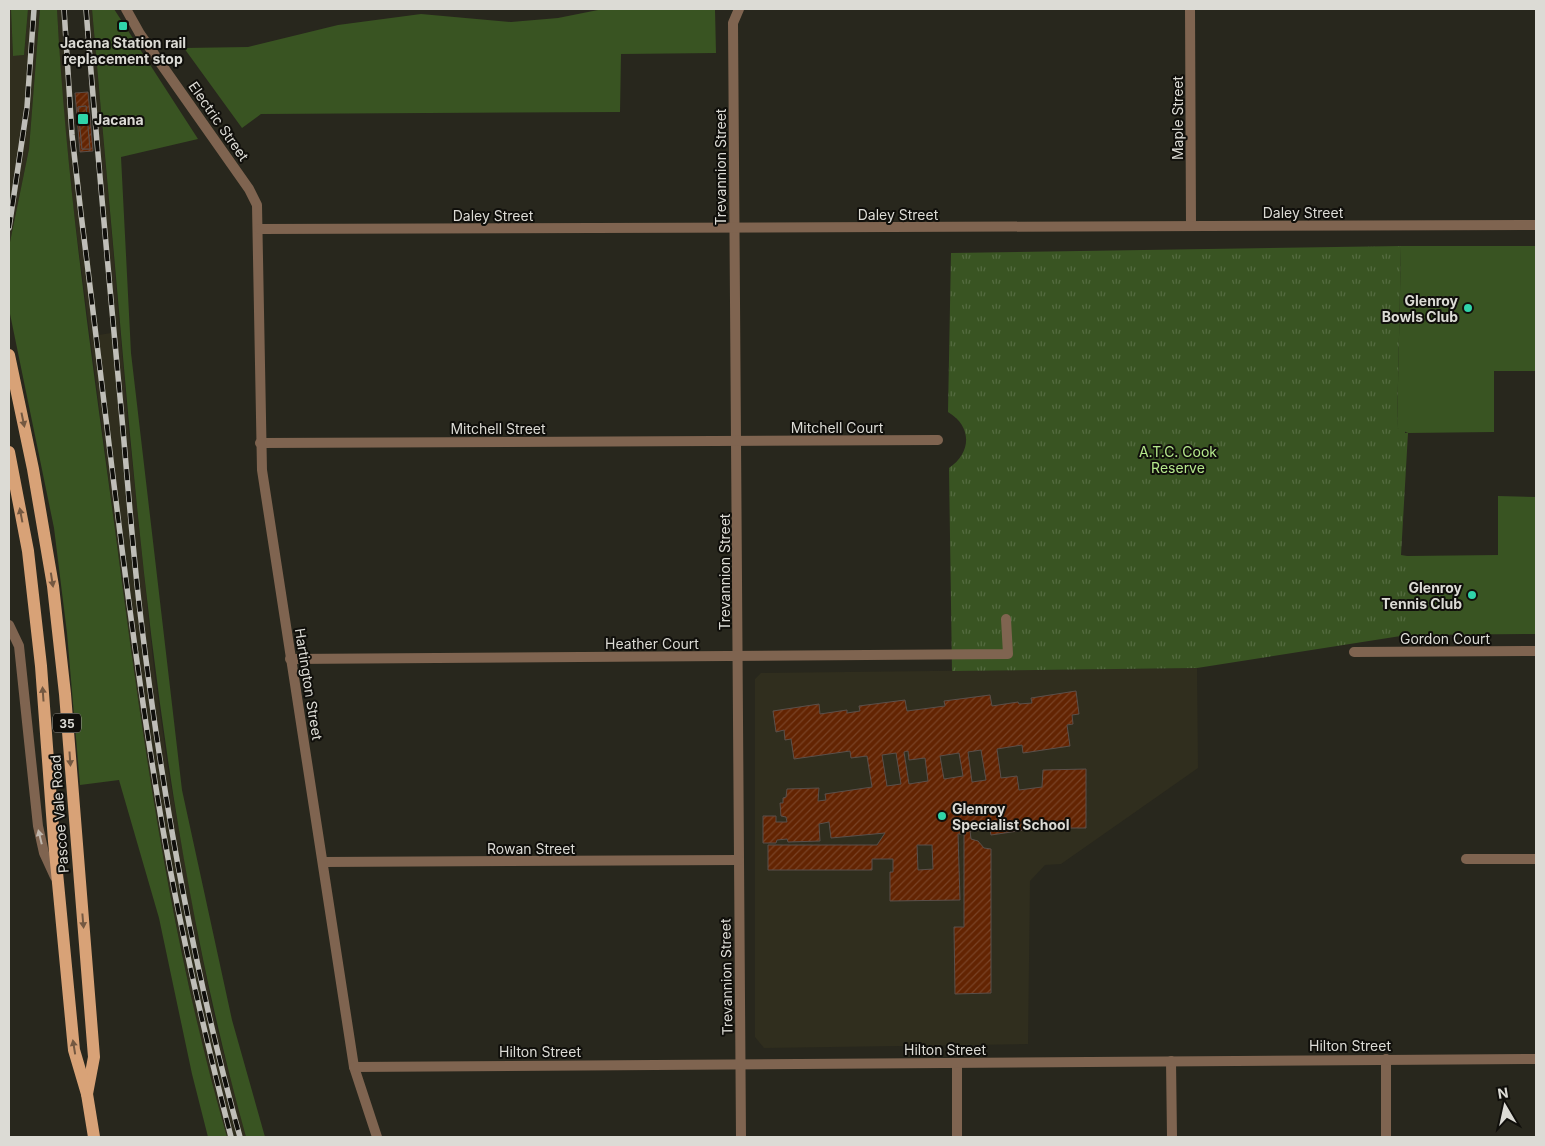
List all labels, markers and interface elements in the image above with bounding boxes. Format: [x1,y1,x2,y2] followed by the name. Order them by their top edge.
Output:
[117,20,129,32] marker: Jacana Station rail replacement stop
[60,34,186,67] place label: Jacana Station rail replacement stop
[1169,76,1186,160] street label: Maple Street
[185,78,253,164] street label: Electric Street
[712,108,729,225] street label: Trevannion Street
[94,111,144,128] place label: Jacana
[76,112,90,126] marker: Jacana
[1263,204,1344,221] street label: Daley Street
[858,206,939,223] street label: Daley Street
[453,207,534,224] street label: Daley Street
[1382,292,1459,325] place label: Glenroy Bowls Club
[1462,302,1474,314] marker: Glenroy Bowls Club
[19,412,27,428] one-way arrow
[791,419,884,436] street label: Mitchell Court
[450,420,546,437] street label: Mitchell Street
[1139,443,1217,476] park label: A.T.C. Cook Reserve
[17,508,25,523] one-way arrow
[716,513,733,630] street label: Trevannion Street
[48,572,56,588] one-way arrow
[1381,579,1463,612] place label: Glenroy Tennis Club
[1466,589,1478,601] marker: Glenroy Tennis Club
[292,627,326,742] street label: Hartington Street
[1400,630,1490,647] street label: Gordon Court
[605,635,699,652] street label: Heather Court
[39,686,47,702] one-way arrow
[53,714,81,732] road number: 35
[66,751,74,767] one-way arrow
[46,754,72,874] street label: Pascoe Vale Road
[952,800,1069,833] place label: Glenroy Specialist School
[936,810,948,822] marker: Glenroy Specialist School
[36,830,44,845] one-way arrow
[487,840,575,857] street label: Rowan Street
[79,913,87,929] one-way arrow
[716,918,736,1036] street label: Trevannion Street
[1309,1037,1391,1054] street label: Hilton Street
[70,1039,78,1055] one-way arrow
[904,1041,986,1058] street label: Hilton Street
[499,1043,581,1060] street label: Hilton Street
[1480,1081,1530,1131] north arrow
[1496,1083,1509,1102] text: N

